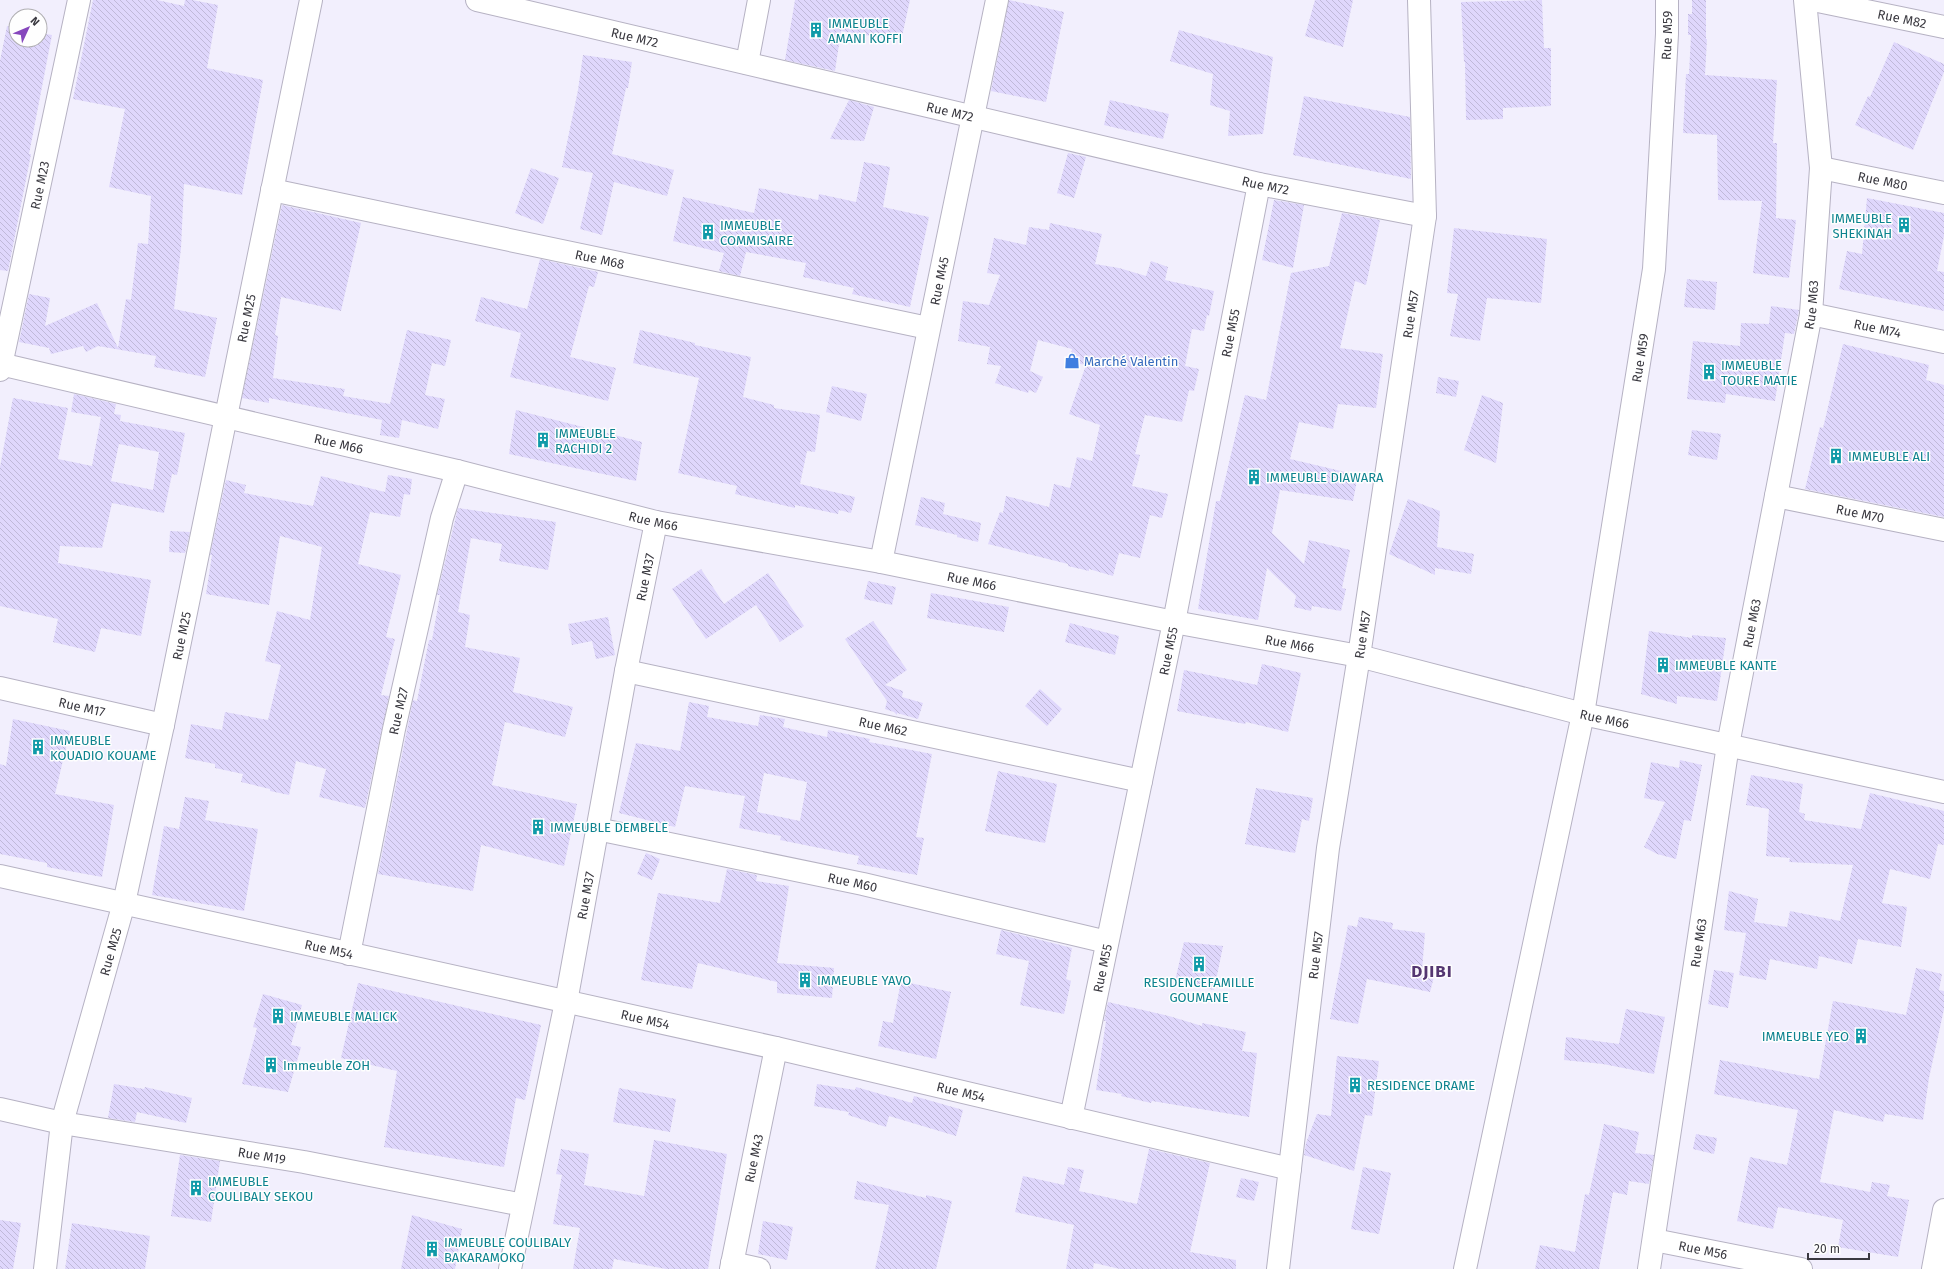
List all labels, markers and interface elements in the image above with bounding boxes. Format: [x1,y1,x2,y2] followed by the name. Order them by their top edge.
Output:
[1876,7,1928,31] street label: Rue M82
[8,8,48,48] north arrow
[1659,11,1675,60] street label: Rue M59
[28,14,42,29] text: N
[828,16,902,46] place label: IMMEUBLE AMANI KOFFI
[807,21,825,39] building icon: IMMEUBLE AMANI KOFFI
[609,25,660,50] street label: Rue M72
[925,99,975,125] street label: Rue M72
[28,160,52,211] street label: Rue M23
[1856,169,1909,193] street label: Rue M80
[1240,173,1290,198] street label: Rue M72
[1831,211,1892,241] place label: IMMEUBLE SHEKINAH
[1895,216,1913,234] building icon: IMMEUBLE SHEKINAH
[720,218,793,248] place label: IMMEUBLE COMMISAIRE
[699,223,717,241] building icon: IMMEUBLE COMMISAIRE
[574,247,626,272] street label: Rue M68
[927,255,952,307] street label: Rue M45
[1801,280,1821,331] street label: Rue M63
[1400,289,1422,339] street label: Rue M57
[234,293,259,344] street label: Rue M25
[1219,308,1243,359] street label: Rue M55
[1852,316,1903,341] street label: Rue M74
[1629,332,1652,384] street label: Rue M59
[1063,352,1081,370] shop icon: Marché Valentin
[1084,354,1178,369] place label: Marché Valentin
[1721,358,1798,388] place label: IMMEUBLE TOURE MATIE
[1700,363,1718,381] building icon: IMMEUBLE TOURE MATIE
[555,426,616,456] place label: IMMEUBLE RACHIDI 2
[313,431,365,457] street label: Rue M66
[534,431,552,449] building icon: IMMEUBLE RACHIDI 2
[1827,447,1845,465] building icon: IMMEUBLE ALI
[1848,449,1930,464] place label: IMMEUBLE ALI
[1245,468,1263,486] building icon: IMMEUBLE DIAWARA
[1266,470,1384,485] place label: IMMEUBLE DIAWARA
[1835,501,1886,526] street label: Rue M70
[627,508,679,534] street label: Rue M66
[633,552,658,602] street label: Rue M37
[946,569,998,593] street label: Rue M66
[1740,598,1764,649] street label: Rue M63
[169,610,194,661] street label: Rue M25
[1352,610,1374,660] street label: Rue M57
[1156,626,1181,677] street label: Rue M55
[1264,632,1316,656] street label: Rue M66
[1654,656,1672,674] building icon: IMMEUBLE KANTE
[1675,658,1777,673] place label: IMMEUBLE KANTE
[386,686,411,736] street label: Rue M27
[57,695,107,720] street label: Rue M17
[1578,707,1631,732] street label: Rue M66
[857,714,909,739] street label: Rue M62
[50,733,157,763] place label: IMMEUBLE KOUADIO KOUAME
[29,738,47,756] building icon: IMMEUBLE KOUADIO KOUAME
[529,818,547,836] building icon: IMMEUBLE DEMBELE
[550,820,668,835] place label: IMMEUBLE DEMBELE
[574,870,598,921] street label: Rue M37
[826,870,879,895] street label: Rue M60
[1688,917,1710,968] street label: Rue M63
[97,926,125,977] street label: Rue M25
[1305,930,1326,980] street label: Rue M57
[303,937,355,962] street label: Rue M54
[1090,943,1115,994] street label: Rue M55
[1190,955,1208,973] building icon: RESIDENCEFAMILLE GOUMANE
[1411,961,1453,982] district label: DJIBI
[796,971,814,989] building icon: IMMEUBLE YAVO
[817,973,911,988] place label: IMMEUBLE YAVO
[1143,975,1255,1005] place label: RESIDENCEFAMILLE GOUMANE
[269,1007,287,1025] building icon: IMMEUBLE MALICK
[619,1007,671,1032] street label: Rue M54
[290,1009,398,1024] place label: IMMEUBLE MALICK
[1852,1027,1870,1045] building icon: IMMEUBLE YEO
[1762,1029,1849,1044] place label: IMMEUBLE YEO
[262,1056,280,1074] building icon: Immeuble ZOH
[283,1058,370,1073] place label: Immeuble ZOH
[1346,1076,1364,1094] building icon: RESIDENCE DRAME
[1367,1078,1475,1093] place label: RESIDENCE DRAME
[935,1079,987,1105] street label: Rue M54
[742,1133,766,1184] street label: Rue M43
[237,1144,287,1167] street label: Rue M19
[208,1174,313,1204] place label: IMMEUBLE COULIBALY SEKOU
[187,1179,205,1197] building icon: IMMEUBLE COULIBALY SEKOU
[444,1235,572,1265] place label: IMMEUBLE COULIBALY BAKARAMOKO
[1808,1235,1869,1261] scale bar
[1677,1238,1729,1262] street label: Rue M56
[423,1240,441,1258] building icon: IMMEUBLE COULIBALY BAKARAMOKO
[1814,1242,1840,1256] text: 20 m

